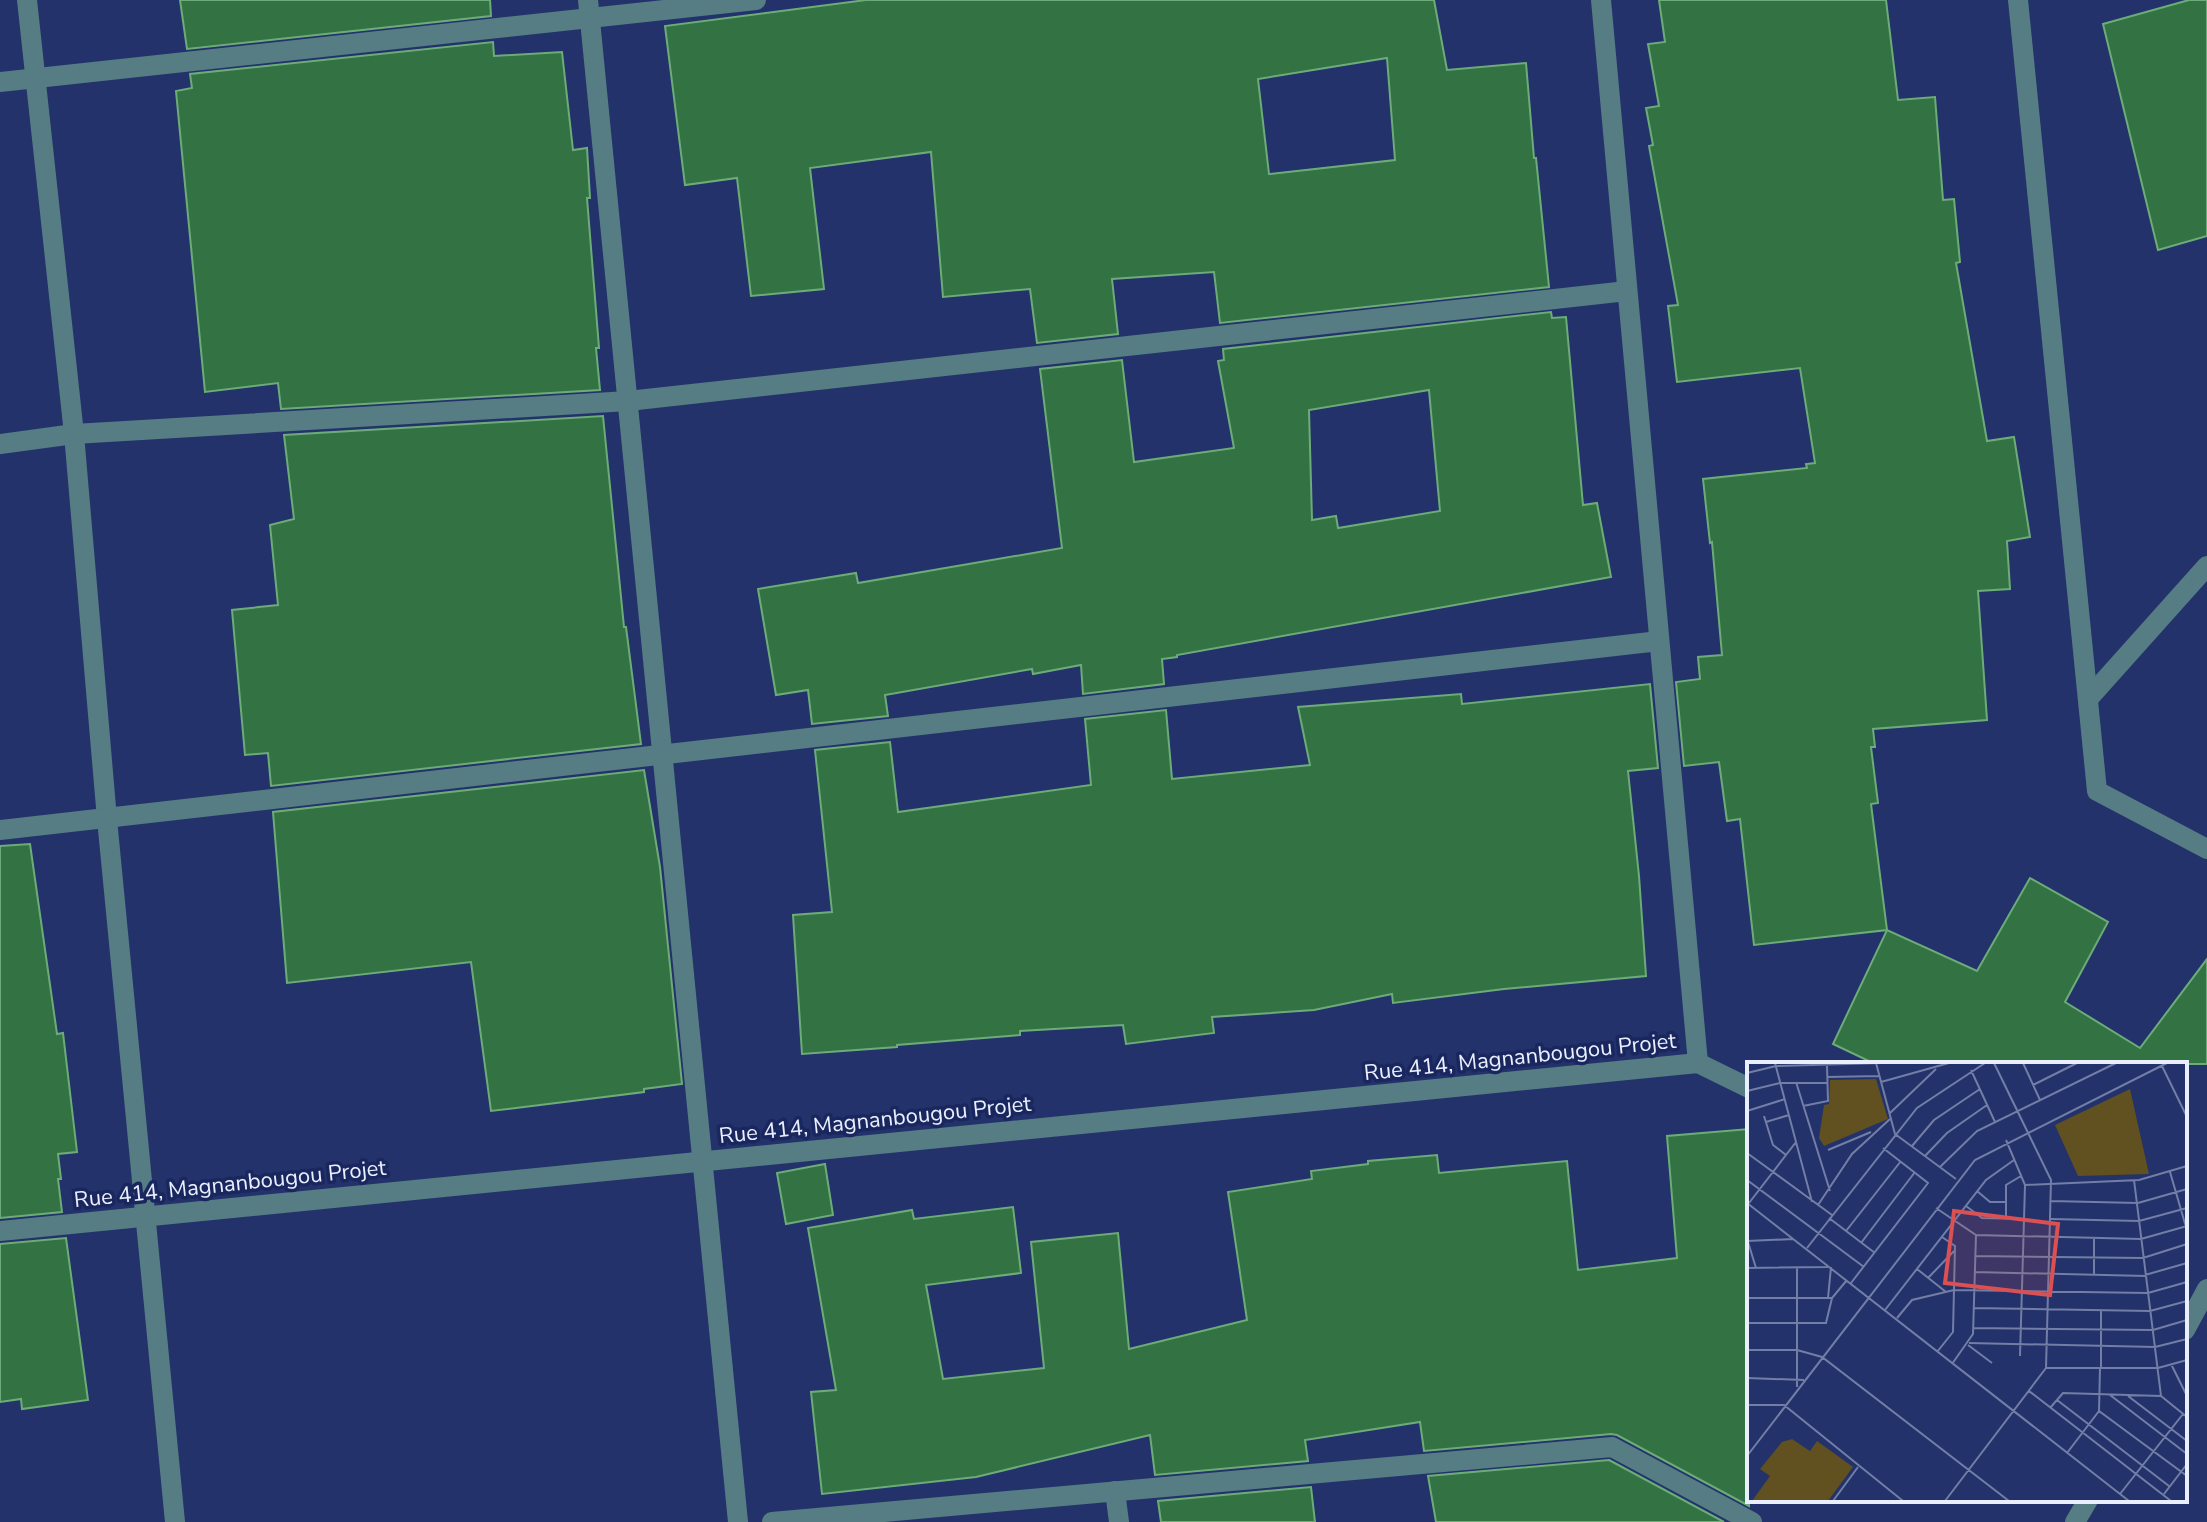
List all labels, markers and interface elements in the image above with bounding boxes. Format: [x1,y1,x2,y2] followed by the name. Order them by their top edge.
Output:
[1363,1026,1678,1088] street label: Rue 414, Magnanbougou Projet
[1747,1062,2187,1502] inset map
[718,1089,1033,1151] street label: Rue 414, Magnanbougou Projet
[73,1153,388,1215] street label: Rue 414, Magnanbougou Projet

